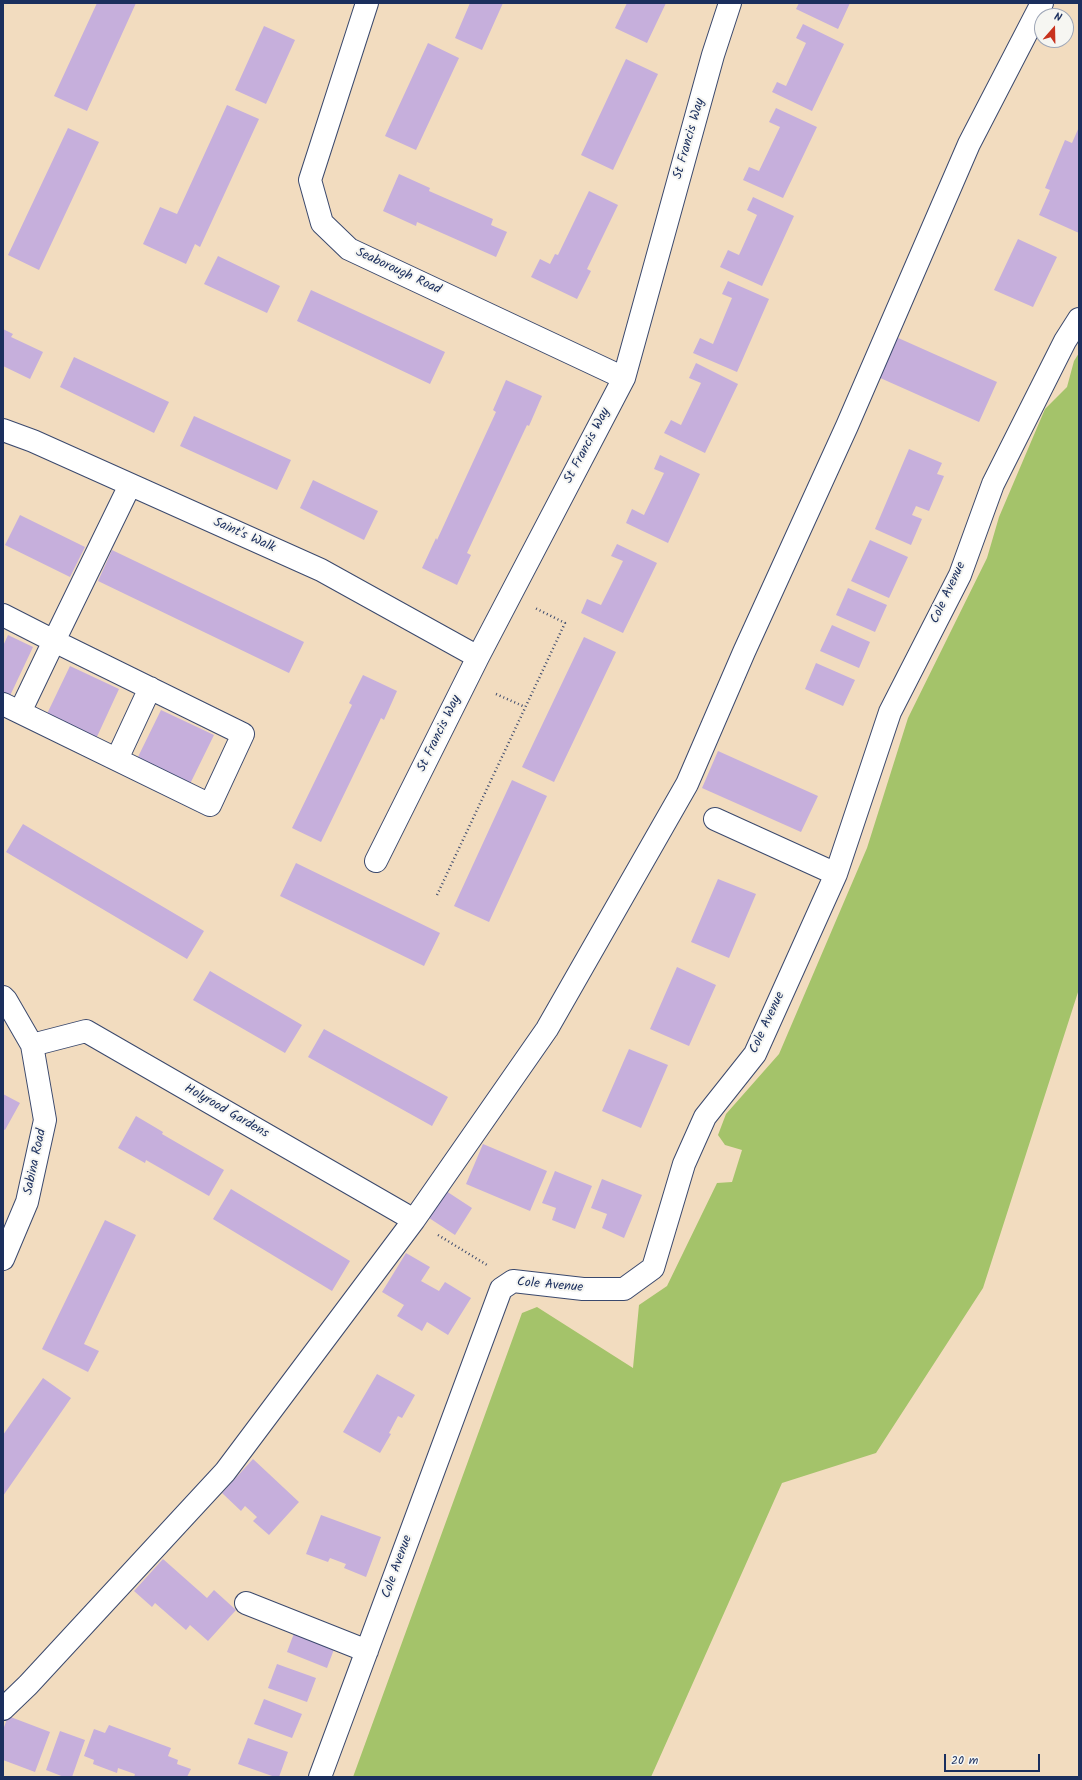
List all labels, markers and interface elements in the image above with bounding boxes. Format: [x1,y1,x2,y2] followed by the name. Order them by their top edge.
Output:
[1034,8,1074,48] north arrow
[1051,8,1064,27] text: N
[671,97,709,181] street label: St Francis Way
[353,245,443,299] street label: Seaborough Road
[562,406,614,486] street label: St Francis Way
[211,515,277,557] street label: Saint's Walk
[928,560,970,626] street label: Cole Avenue
[415,693,465,775] street label: St Francis Way
[747,990,789,1056] street label: Cole Avenue
[181,1082,271,1142] street label: Holyrood Gardens
[21,1128,51,1196] street label: Sabina Road
[516,1275,584,1297] street label: Cole Avenue
[379,1533,417,1601] street label: Cole Avenue
[946,1746,1042,1772] scale bar
[951,1751,978,1770] text: 20 m

